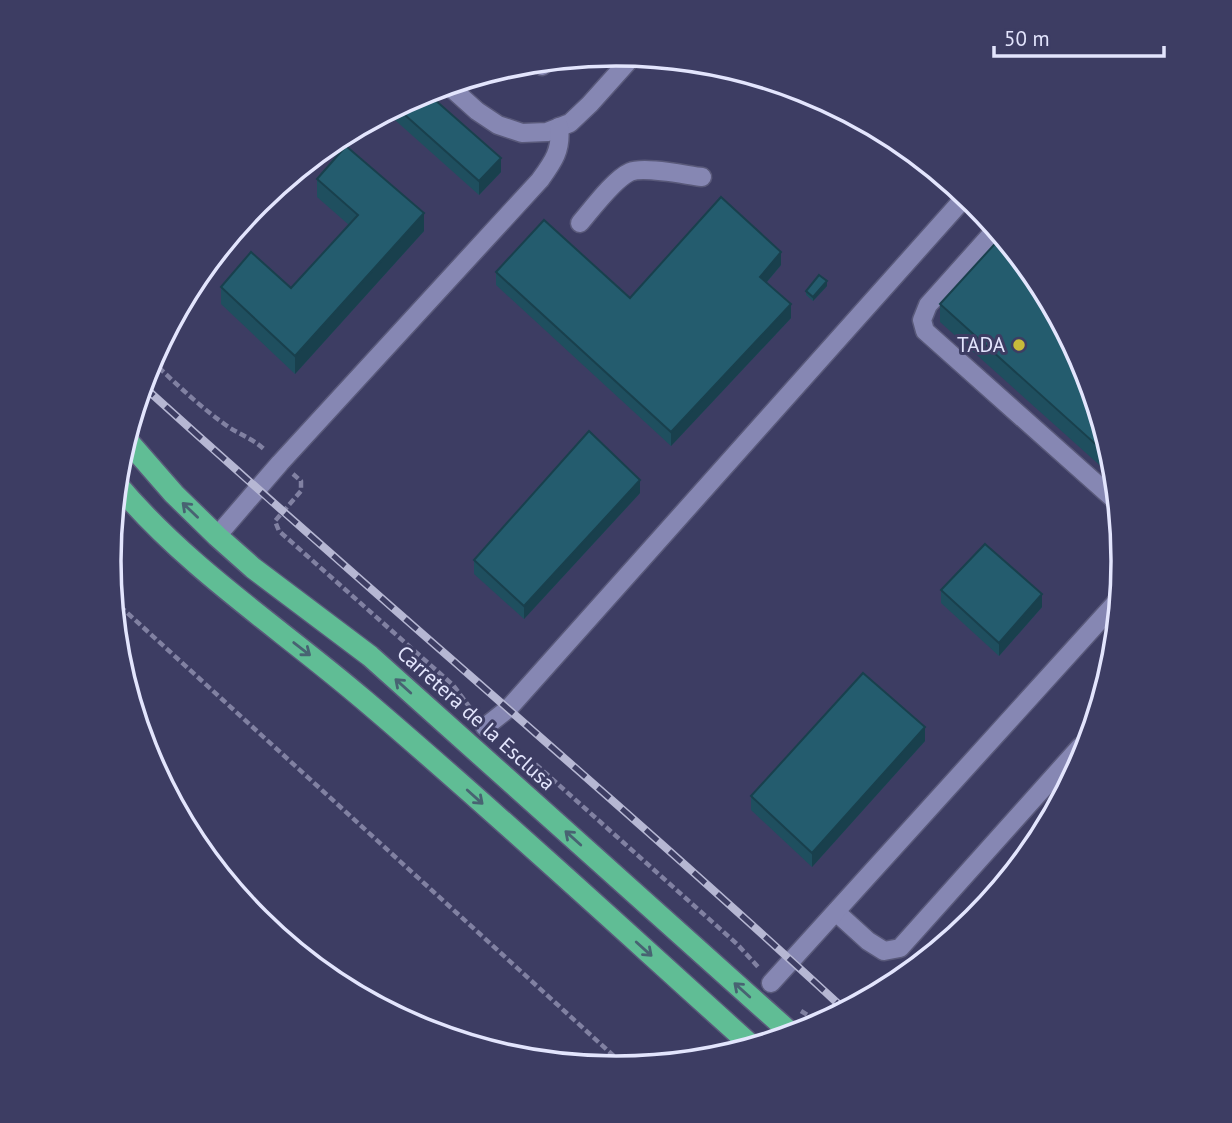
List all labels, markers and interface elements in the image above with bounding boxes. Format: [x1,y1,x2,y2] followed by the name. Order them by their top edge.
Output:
[994,14,1164,58] scale bar
[1004,25,1050,52] text: 50 m
[957,331,1006,358] place label: TADA
[1011,337,1027,353] marker: TADA
[182,502,199,519] one-way arrow
[392,639,561,796] street label: Carretera de la Esclusa
[292,642,310,657] one-way arrow
[394,678,412,694] one-way arrow
[466,789,484,805] one-way arrow
[564,830,582,846] one-way arrow
[635,941,653,957] one-way arrow
[733,982,751,998] one-way arrow

